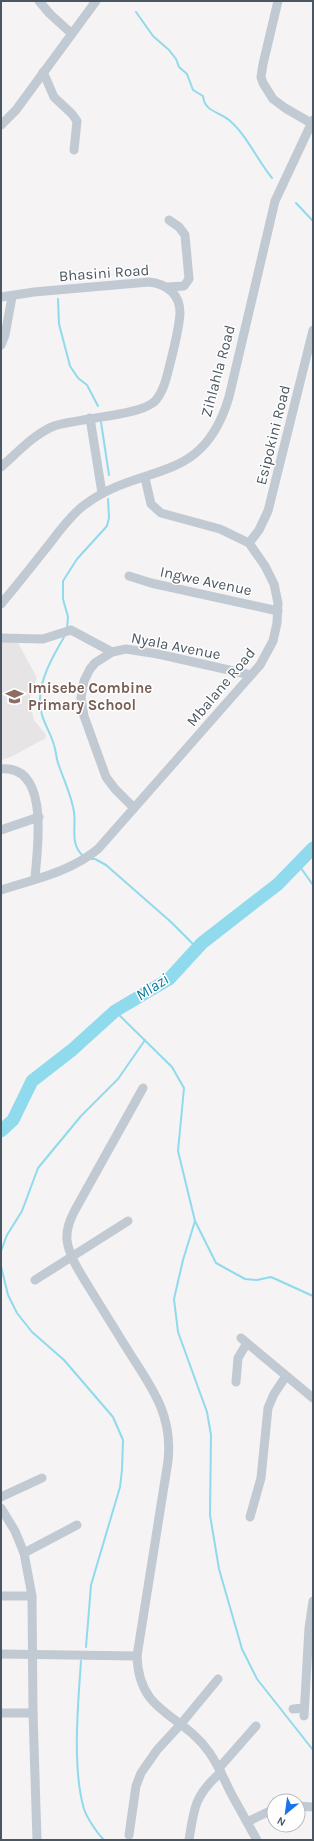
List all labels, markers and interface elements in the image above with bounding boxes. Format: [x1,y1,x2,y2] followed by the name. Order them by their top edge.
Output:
[58,261,150,285] street label: Bhasini Road
[197,323,239,419] street label: Zihlahla Road
[252,383,294,487] street label: Esipokini Road
[159,563,253,599] street label: Ingwe Avenue
[130,628,222,664] street label: Nyala Avenue
[183,644,259,730] street label: Mbalane Road
[28,679,152,714] place label: Imisebe Combine Primary School
[5,687,25,707] school or university icon: Imisebe Combine Primary School
[132,969,172,1005] water label: Mlazi
[266,1793,306,1833] north arrow
[275,1814,288,1829] text: N

